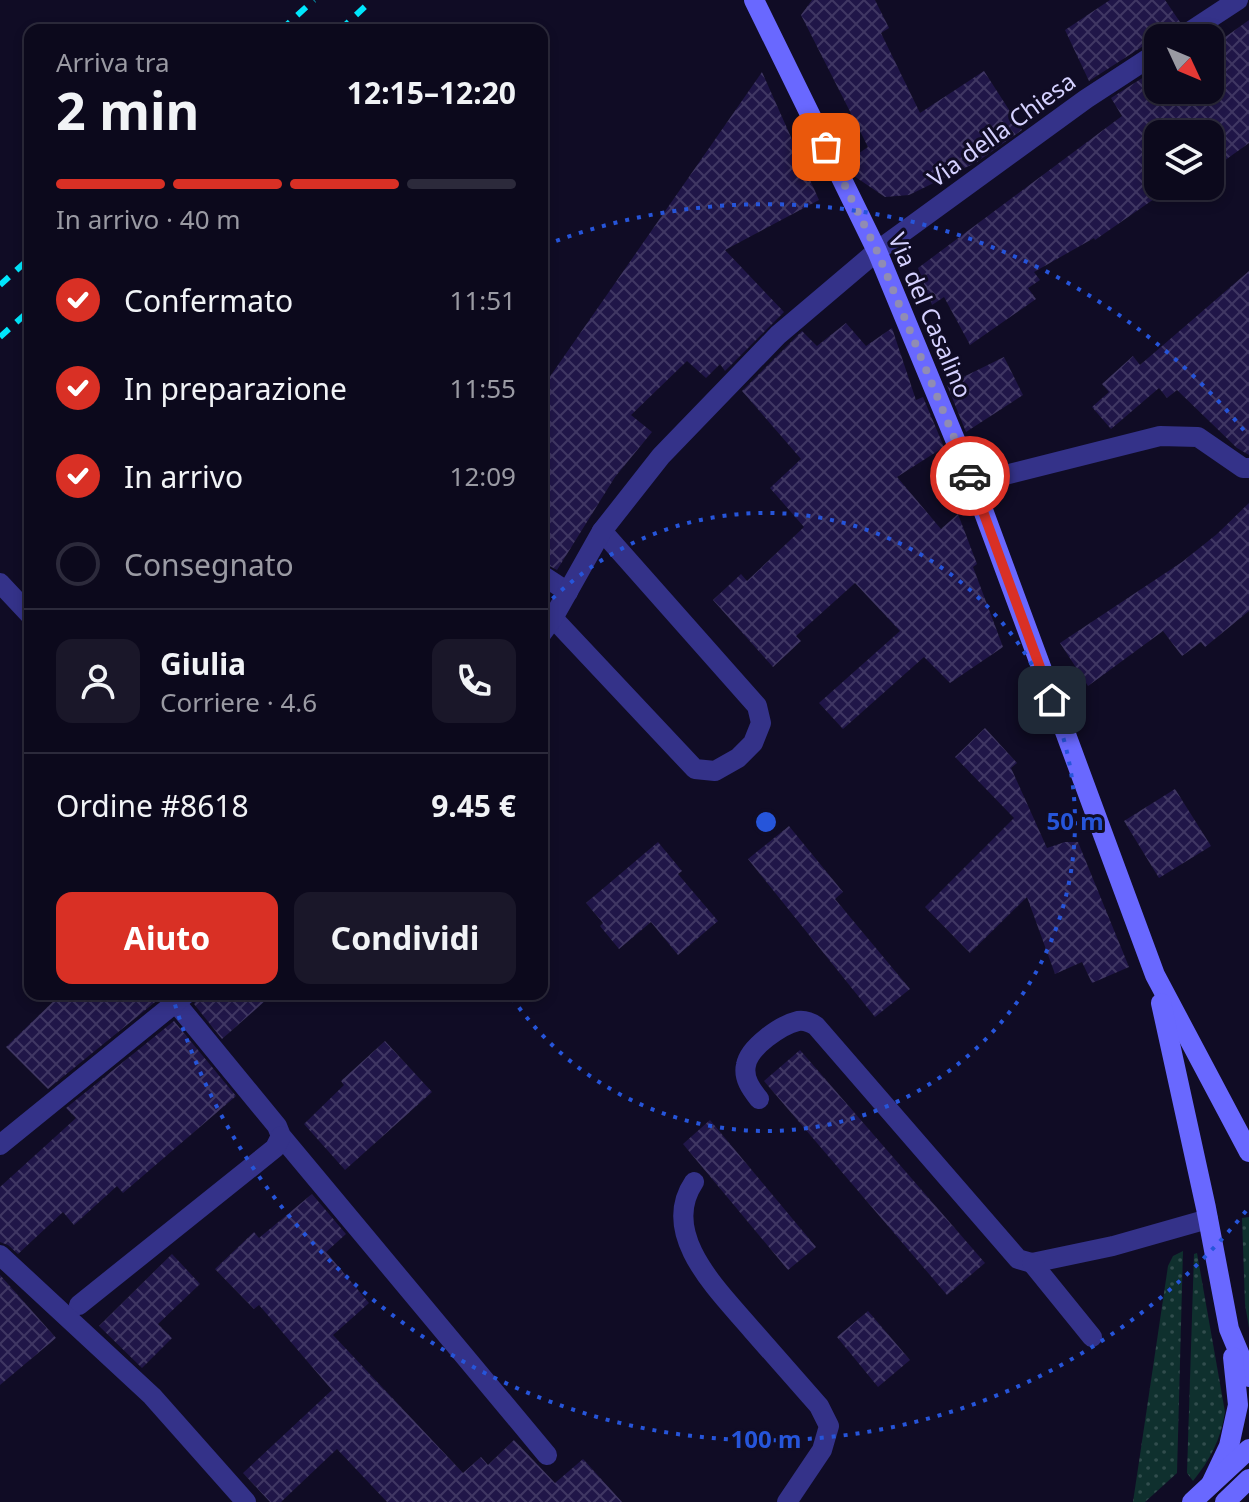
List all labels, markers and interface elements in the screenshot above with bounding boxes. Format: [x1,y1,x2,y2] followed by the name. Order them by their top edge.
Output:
[1144,24,1224,104] north arrow
[1144,24,1224,200] map controls
[56,44,170,80] text: Arriva tra
[920,64,1082,194] street label: Via della Chiesa
[347,72,516,113] text: 12:15–12:20
[56,74,199,145] text: 2 min
[792,113,860,181] pin
[1144,120,1224,200] button: layers
[804,125,848,169] icon: bag
[56,201,241,237] text: In arrivo · 40 m
[881,227,981,403] street label: Via del Casalino
[56,278,100,322] icon: check
[124,280,293,321] text: Confermato
[450,282,516,318] text: 11:51
[56,366,100,410] icon: check
[124,368,347,409] text: In preparazione
[450,370,516,406] text: 11:55
[930,436,1010,516] courier
[56,454,100,498] icon: check
[948,454,992,498] icon: car
[124,456,243,497] text: In arrivo
[450,458,516,494] text: 12:09
[124,544,294,585] text: Consegnato
[56,639,140,723] button: person
[432,639,516,723] button: phone
[160,643,246,684] text: Giulia
[1018,666,1086,734] pin
[1030,678,1074,722] icon: home
[160,684,317,720] text: Corriere · 4.6
[56,785,249,826] text: Ordine #8618
[431,785,516,826] text: 9.45 €
[1046,804,1104,837] text: 50 m
[752,808,780,836] centre of rings
[56,892,278,984] button: Aiuto
[294,892,516,984] button: Condividi
[731,1422,801,1455] text: 100 m

